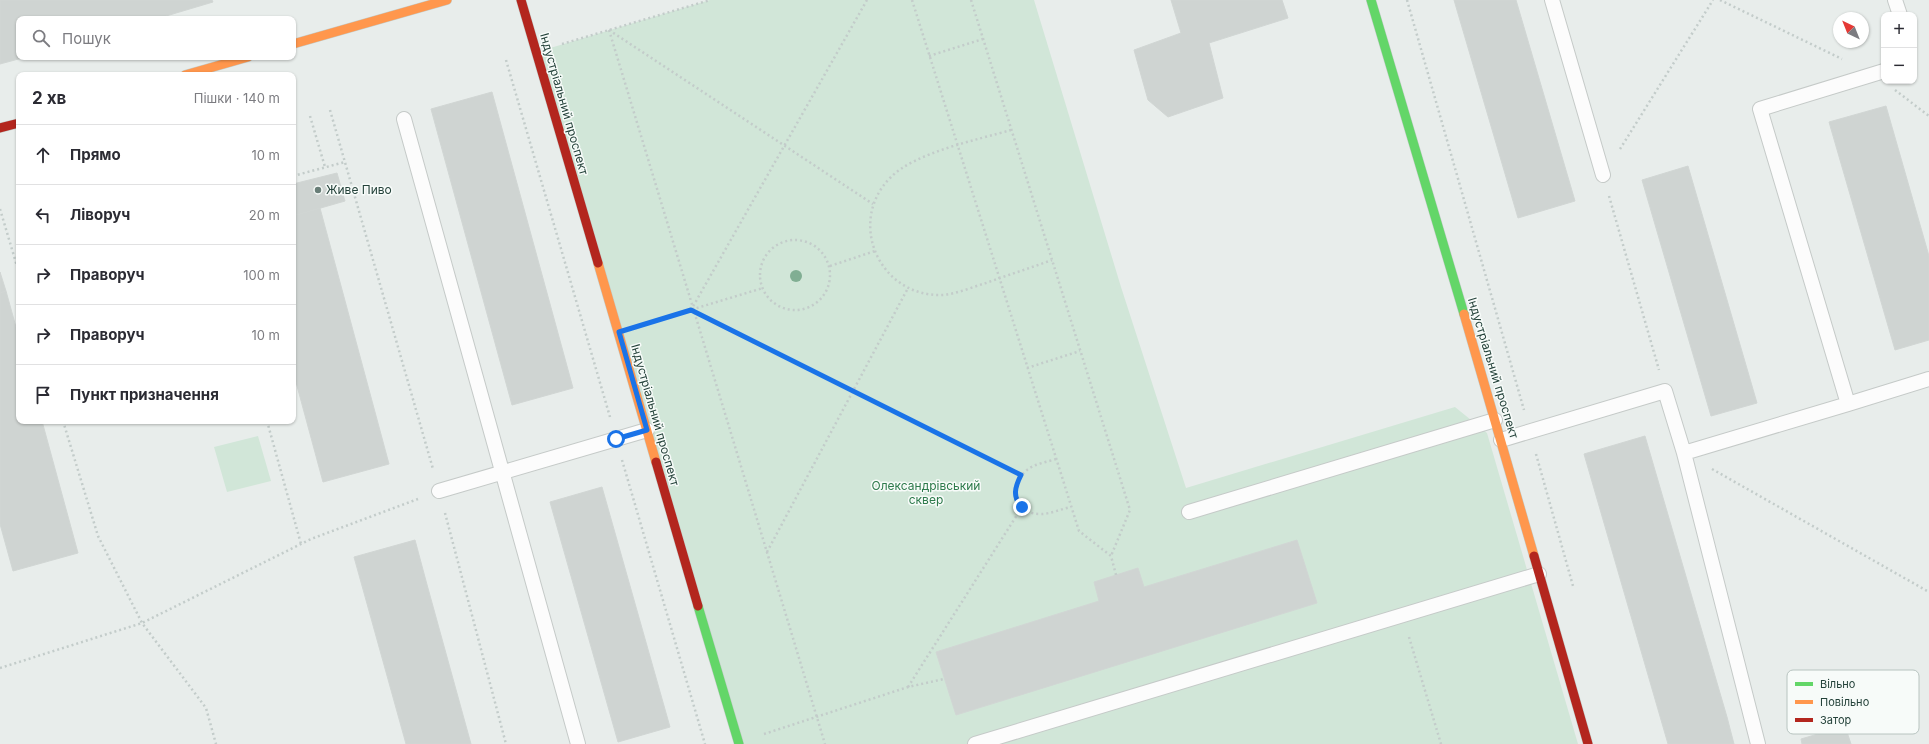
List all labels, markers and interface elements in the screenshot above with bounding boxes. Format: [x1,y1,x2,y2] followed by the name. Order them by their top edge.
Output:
[1833,12,1869,48] north arrow
[1881,12,1917,84] map controls
[1881,12,1917,48] button: +
[16,16,296,60] search box
[30,27,52,49] icon: search
[62,29,111,48] text: Пошук
[537,31,592,177] street label: Індустріальний проспект
[1881,48,1917,84] button: −
[32,88,66,108] text: 2 хв
[194,90,280,106] text: Пішки · 140 m
[32,144,54,166] icon: ahead
[70,145,121,164] text: Прямо
[251,147,280,163] text: 10 m
[326,182,392,197] place label: Живе Пиво
[313,185,323,195] marker: Живе Пиво
[32,204,54,226] icon: left
[70,205,130,224] text: Ліворуч
[249,207,280,223] text: 20 m
[32,264,54,286] icon: right
[70,265,144,284] text: Праворуч
[243,267,280,283] text: 100 m
[1465,295,1522,441] street label: Індустріальний проспект
[32,324,54,346] icon: right
[70,325,144,344] text: Праворуч
[251,327,280,343] text: 10 m
[628,342,683,488] street label: Індустріальний проспект
[32,384,54,406] icon: arrive
[70,385,219,404] text: Пункт призначення
[607,430,625,448] route start
[872,478,980,507] park label: Олександрівський сквер
[1013,498,1031,516] route end
[1787,670,1919,734] legend
[1820,677,1856,691] text: Вільно
[1820,695,1870,709] text: Повільно
[1820,713,1852,727] text: Затор

